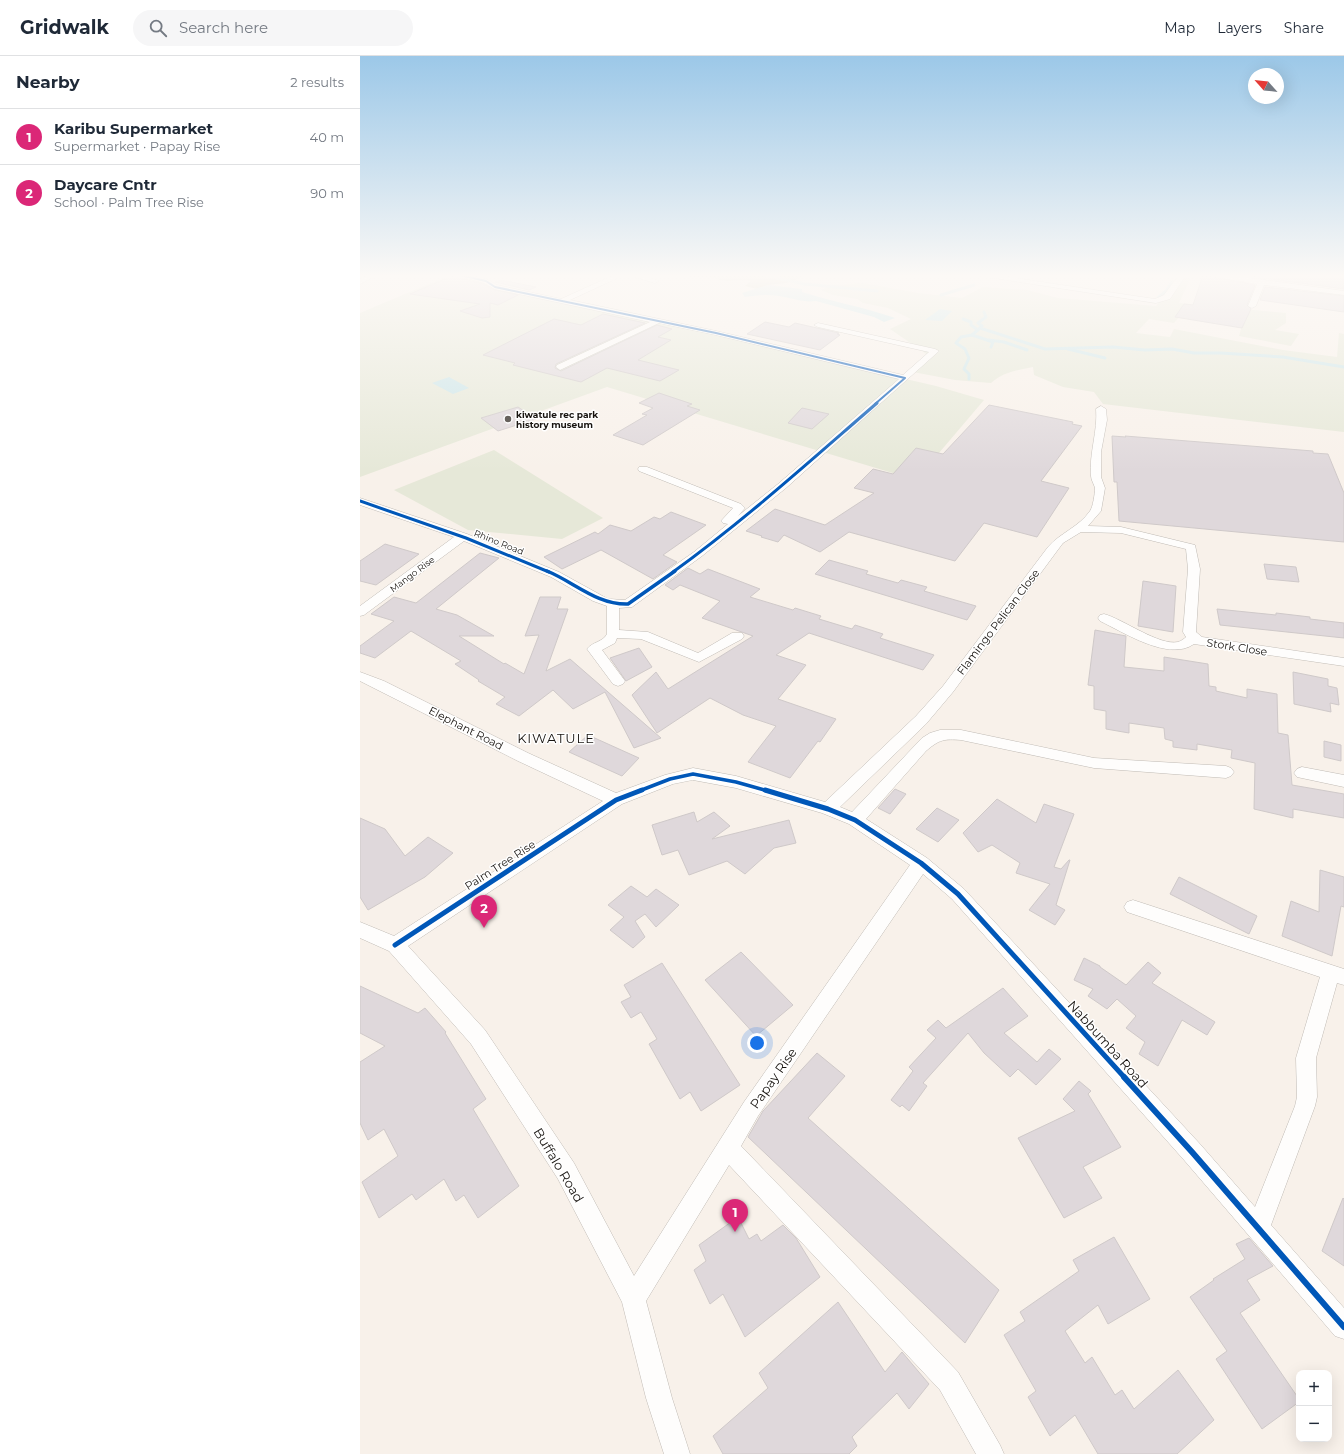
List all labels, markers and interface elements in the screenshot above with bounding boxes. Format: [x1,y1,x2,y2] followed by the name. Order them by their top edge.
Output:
[133,10,413,46] search box
[20,16,109,39] text: Gridwalk
[147,17,169,39] icon: search
[179,18,268,37] text: Search here
[1164,19,1195,37] text: Map
[1217,19,1262,37] text: Layers
[1284,19,1324,37] text: Share
[1248,68,1284,104] north arrow
[16,72,80,92] text: Nearby
[290,74,344,90] text: 2 results
[54,119,213,138] text: Karibu Supermarket
[26,129,32,145] text: 1
[310,129,344,145] text: 40 m
[54,138,220,154] text: Supermarket · Papay Rise
[54,175,157,194] text: Daycare Cntr
[25,185,33,201] text: 2
[310,185,344,201] text: 90 m
[54,194,204,210] text: School · Palm Tree Rise
[516,409,598,430] place label: kiwatule rec park history museum
[503,414,513,424] marker: kiwatule rec park history museum
[473,527,525,557] street label: Rhino Road
[388,553,437,594] street label: Mango Rise
[954,566,1043,678] street label: Flamingo Pelican Close
[1206,635,1269,659] street label: Stork Close
[426,703,506,753] street label: Elephant Road
[517,730,595,746] district label: KIWATULE
[462,837,538,893] street label: Palm Tree Rise
[471,895,497,928] pin: 2
[1065,997,1151,1091] street label: Nabbumba Road
[747,1033,767,1053] your location
[746,1044,800,1111] street label: Papay Rise
[531,1125,587,1205] street label: Buffalo Road
[722,1199,748,1232] pin: 1
[1296,1370,1332,1442] map controls
[1296,1370,1332,1406] button: +
[1296,1406,1332,1442] button: −

